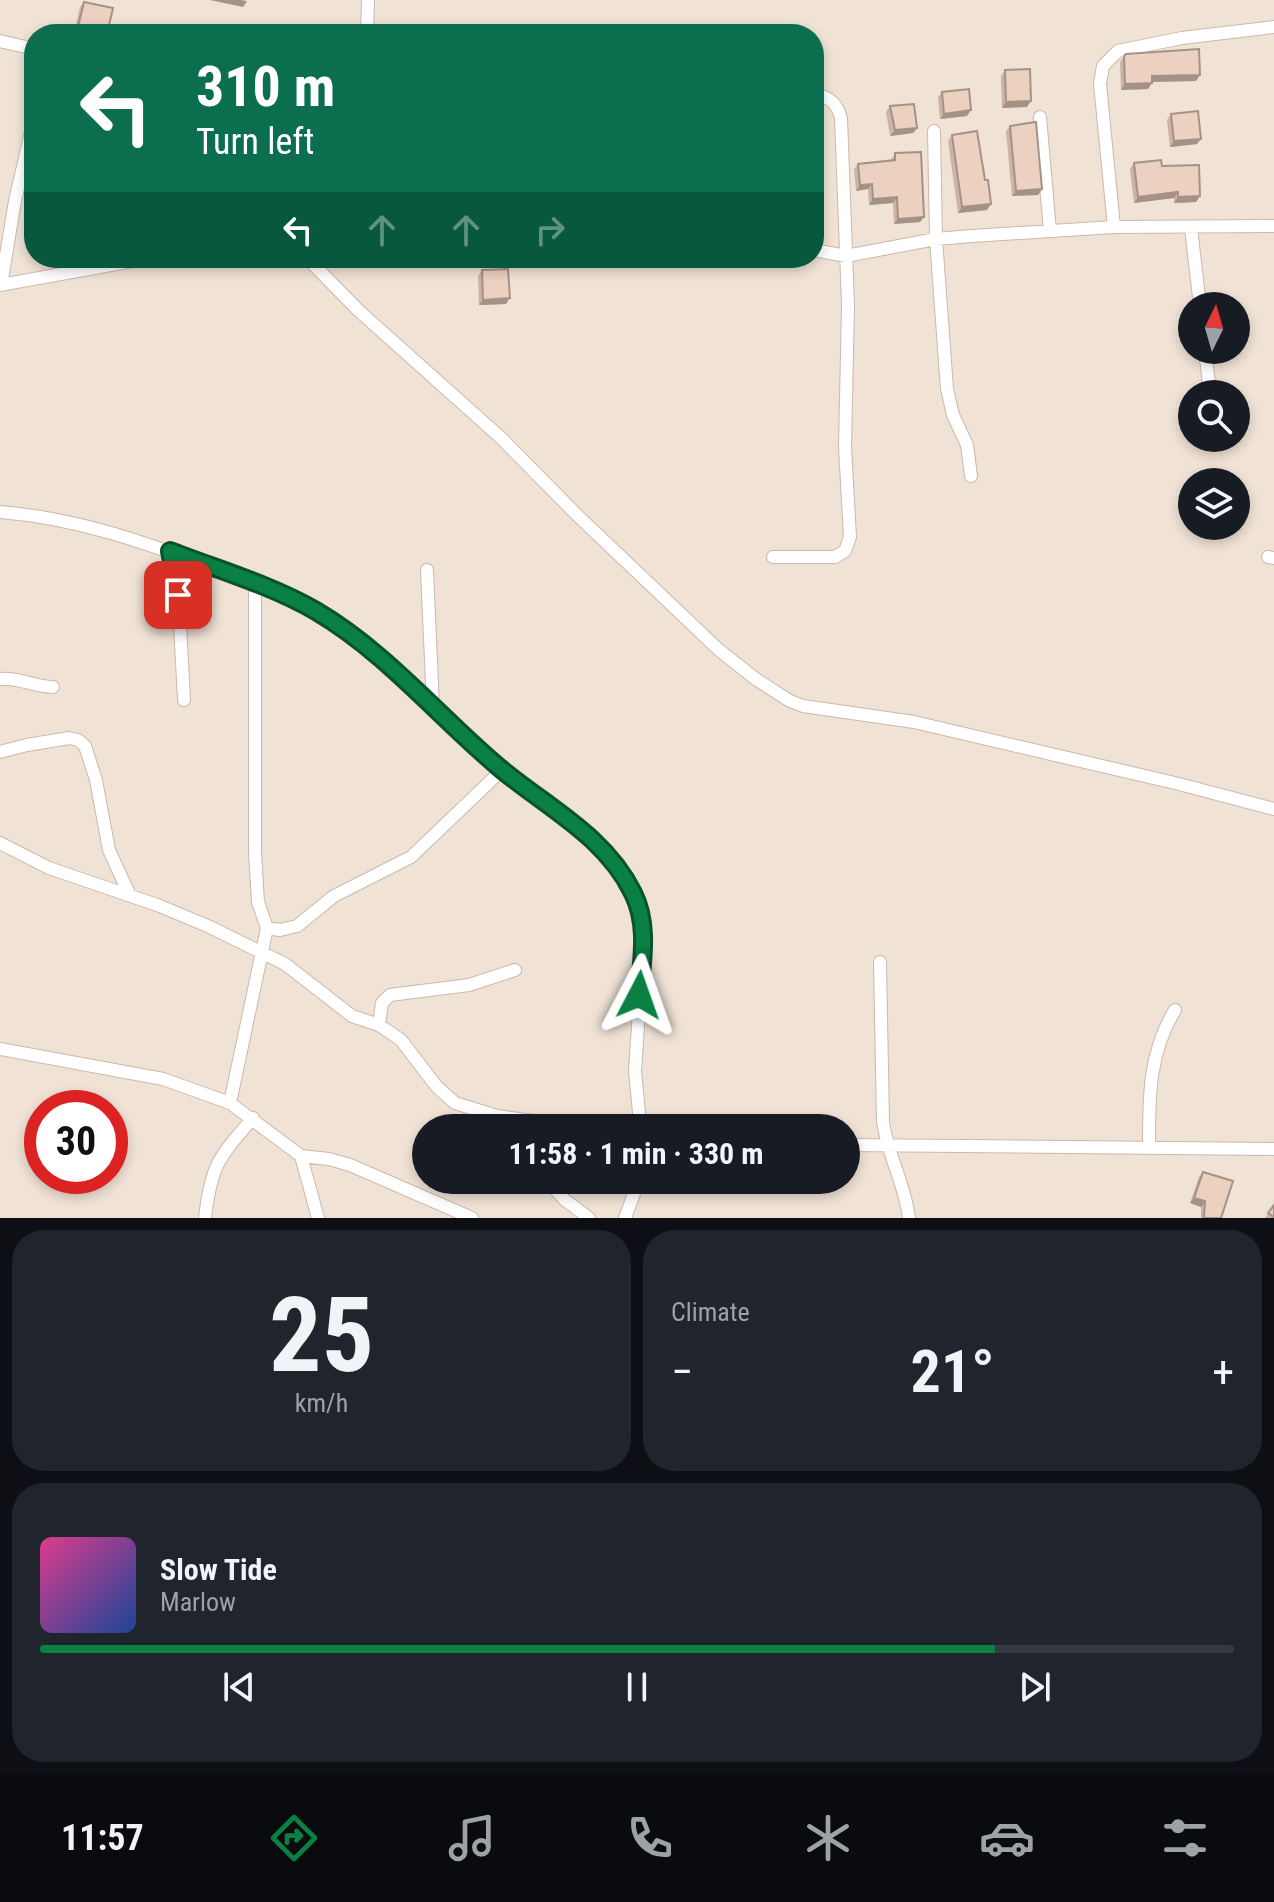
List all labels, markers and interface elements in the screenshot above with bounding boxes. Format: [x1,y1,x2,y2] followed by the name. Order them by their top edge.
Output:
[196,54,335,120] text: 310 m
[64,56,168,160] icon: left
[196,121,314,163] text: Turn left
[276,208,320,252] icon: left
[360,208,404,252] icon: ahead
[444,208,488,252] icon: ahead
[528,208,572,252] icon: right
[1178,292,1250,364] north arrow
[1178,292,1250,540] map controls
[1178,380,1250,452] button: search
[1178,468,1250,540] button: layers
[144,561,212,629] pin
[156,573,200,617] icon: arrive
[597,953,681,1037] position arrow
[24,1090,128,1194] speed limit sign: 30
[509,1136,763,1171] text: 11:58 · 1 min · 330 m
[269,1275,374,1396] text: 25
[671,1297,750,1327] text: Climate
[911,1336,995,1407] text: 21°
[671,1346,693,1398] text: −
[1212,1346,1234,1398] text: +
[295,1388,348,1418] text: km/h
[160,1552,277,1587] text: Slow Tide
[160,1587,236,1617] text: Marlow
[217,1665,261,1709] icon: previous
[615,1665,659,1709] icon: pause
[1013,1665,1057,1709] icon: next
[266,1810,322,1866] icon: directions
[444,1810,500,1866] icon: music
[622,1810,678,1866] icon: phone
[800,1810,856,1866] icon: climate
[979,1810,1035,1866] icon: car
[1157,1810,1213,1866] icon: filters
[61,1817,144,1859] text: 11:57

